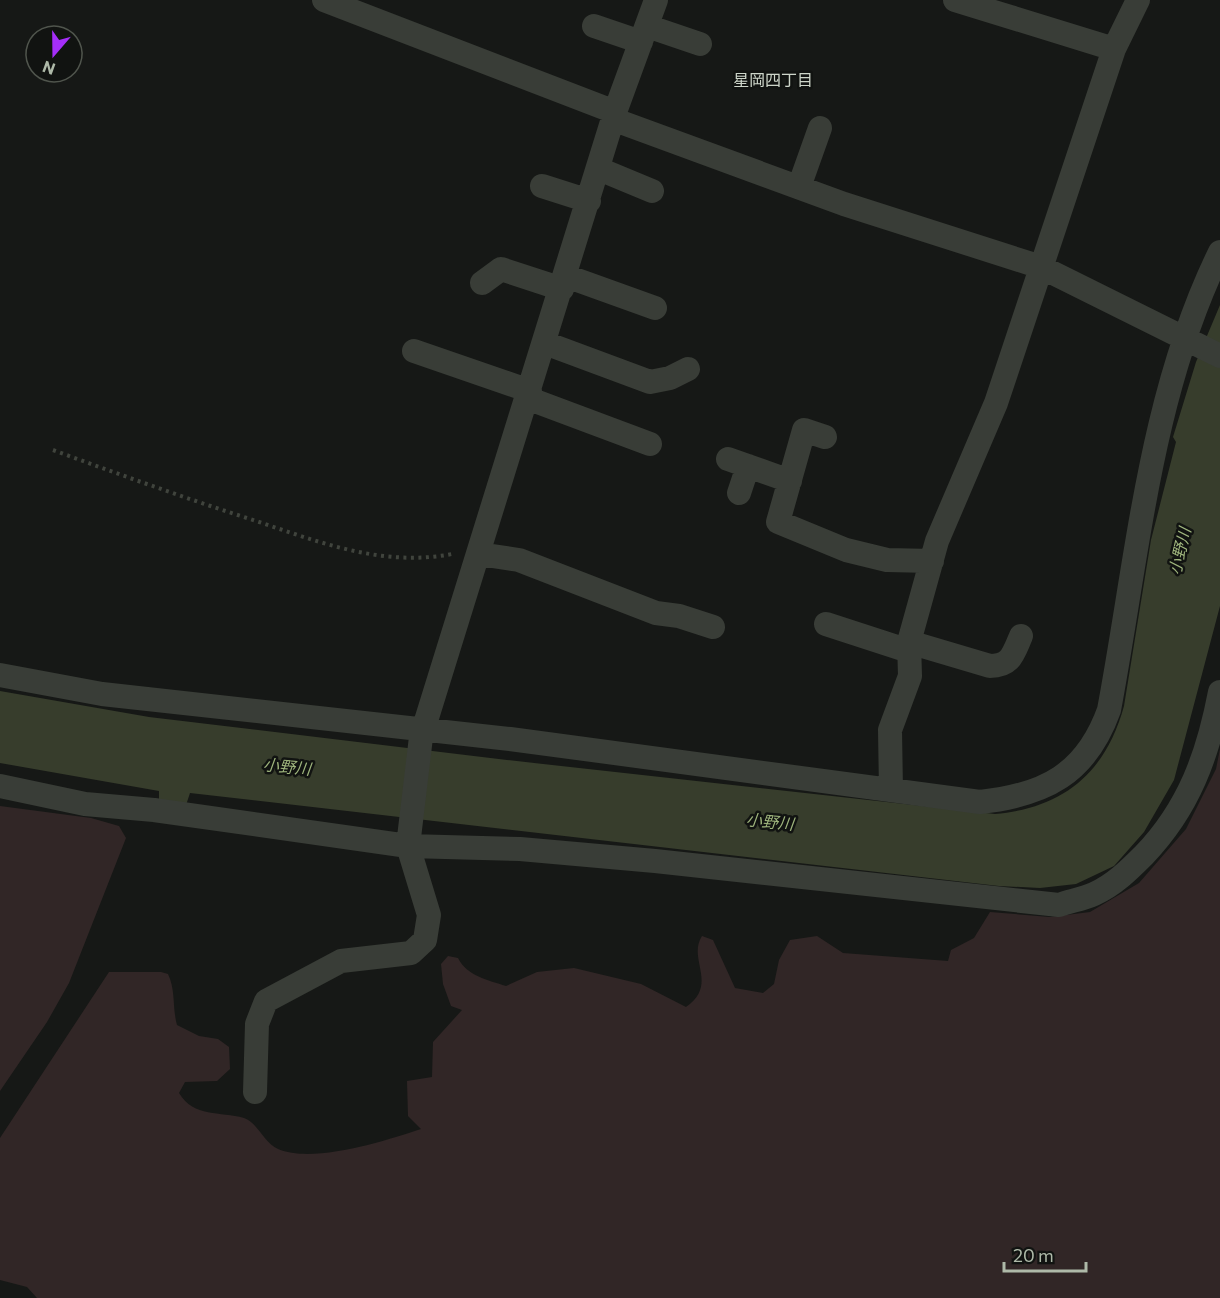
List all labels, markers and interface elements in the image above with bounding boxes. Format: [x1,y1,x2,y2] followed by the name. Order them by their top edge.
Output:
[24,24,84,84] north arrow
[40,58,58,80] text: N
[733,70,813,89] district label: 星岡四丁目
[1164,524,1194,577] water label: 小野川
[262,754,314,778] water label: 小野川
[745,809,797,833] water label: 小野川
[1004,1235,1086,1273] scale bar
[1013,1244,1054,1266] text: 20 m

